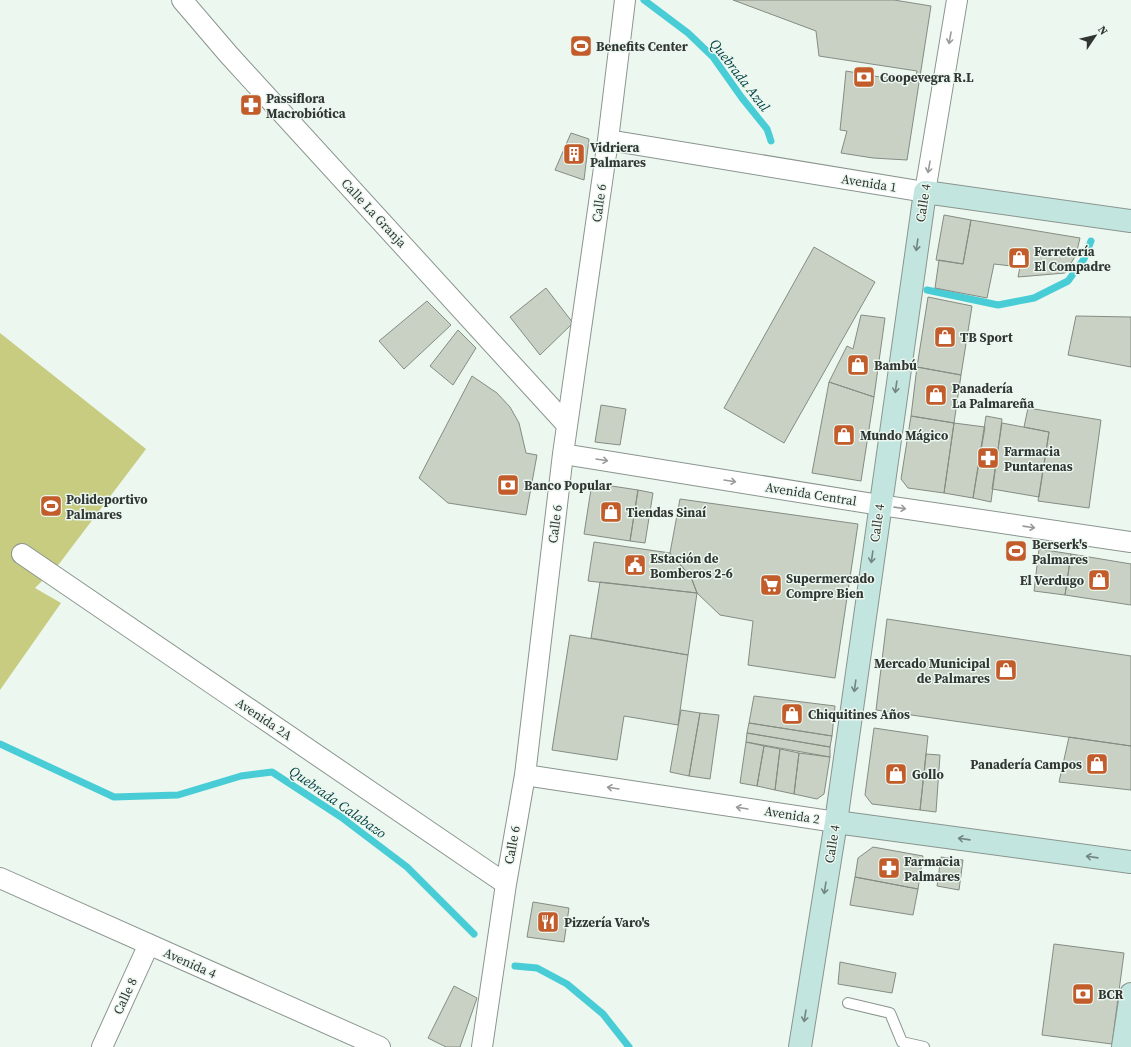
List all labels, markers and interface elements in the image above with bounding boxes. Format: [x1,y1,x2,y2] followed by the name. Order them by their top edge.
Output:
[1075,16,1115,56] north arrow
[1094,23,1111,38] text: N
[946,32,954,45] one-way arrow
[568,33,594,59] sports icon: Benefits Center
[705,34,775,116] water label: Quebrada Azul
[596,38,689,55] place label: Benefits Center
[851,64,877,90] bank icon: Coopevegra R.L
[880,69,974,86] place label: Coopevegra R.L
[266,90,346,122] place label: Passiflora Macrobiótica
[238,92,264,118] pharmacy icon: Passiflora Macrobiótica
[590,139,646,171] place label: Vidriera Palmares
[561,141,587,167] building icon: Vidriera Palmares
[925,160,933,173] one-way arrow
[840,170,898,196] street label: Avenida 1
[338,175,411,251] street label: Calle La Granja
[912,182,935,223] street label: Calle 4
[588,183,610,223] street label: Calle 6
[913,238,921,251] one-way arrow
[1034,243,1111,275] place label: Ferretería El Compadre
[1006,245,1032,271] shop icon: Ferretería El Compadre
[932,324,958,350] shop icon: TB Sport
[960,329,1013,346] place label: TB Sport
[845,352,871,378] shop icon: Bambú
[874,357,917,374] place label: Bambú
[892,380,900,393] one-way arrow
[952,380,1034,412] place label: Panadería La Palmareña
[923,382,949,408] shop icon: Panadería La Palmareña
[831,422,857,448] shop icon: Mundo Mágico
[860,427,948,444] place label: Mundo Mágico
[1004,443,1073,475] place label: Farmacia Puntarenas
[975,445,1001,471] pharmacy icon: Farmacia Puntarenas
[595,456,608,464] one-way arrow
[495,472,521,498] bank icon: Banco Popular
[524,477,613,494] place label: Banco Popular
[723,477,736,485] one-way arrow
[764,478,858,510] street label: Avenida Central
[66,491,148,523] place label: Polideportivo Palmares
[38,493,64,519] sports icon: Polideportivo Palmares
[598,499,624,525] shop icon: Tiendas Sinaí
[866,502,888,543] street label: Calle 4
[544,504,566,544] street label: Calle 6
[626,504,706,521] place label: Tiendas Sinaí
[893,504,906,512] one-way arrow
[1022,523,1035,531] one-way arrow
[1032,536,1088,568] place label: Berserk's Palmares
[1003,538,1029,564] sports icon: Berserk's Palmares
[650,550,733,582] place label: Estación de Bomberos 2-6
[868,550,876,563] one-way arrow
[622,552,648,578] public building icon: Estación de Bomberos 2-6
[1086,567,1112,593] shop icon: El Verdugo
[786,570,875,602] place label: Supermercado Compre Bien
[758,572,784,598] supermarket icon: Supermercado Compre Bien
[1020,572,1084,589] place label: El Verdugo
[874,655,990,687] place label: Mercado Municipal de Palmares
[993,657,1019,683] shop icon: Mercado Municipal de Palmares
[851,679,859,692] one-way arrow
[232,694,296,744] street label: Avenida 2A
[779,701,805,727] shop icon: Chiquitines Años
[808,706,910,723] place label: Chiquitines Años
[1084,751,1110,777] shop icon: Panadería Campos
[970,756,1082,773] place label: Panadería Campos
[285,761,391,843] water label: Quebrada Calabazo
[883,761,909,787] shop icon: Gollo
[912,766,944,783] place label: Gollo
[607,784,620,792] one-way arrow
[763,802,821,828] street label: Avenida 2
[736,804,749,812] one-way arrow
[821,823,844,864] street label: Calle 4
[500,824,524,866] street label: Calle 6
[958,835,971,843] one-way arrow
[904,853,960,885] place label: Farmacia Palmares
[1086,853,1099,861] one-way arrow
[876,855,902,881] pharmacy icon: Farmacia Palmares
[821,881,829,894] one-way arrow
[535,909,561,935] restaurant icon: Pizzería Varo's
[564,914,650,931] place label: Pizzería Varo's
[161,944,219,982] street label: Avenida 4
[109,975,141,1017] street label: Calle 8
[1070,981,1096,1007] bank icon: BCR
[1098,986,1124,1003] place label: BCR
[801,1010,809,1023] one-way arrow

